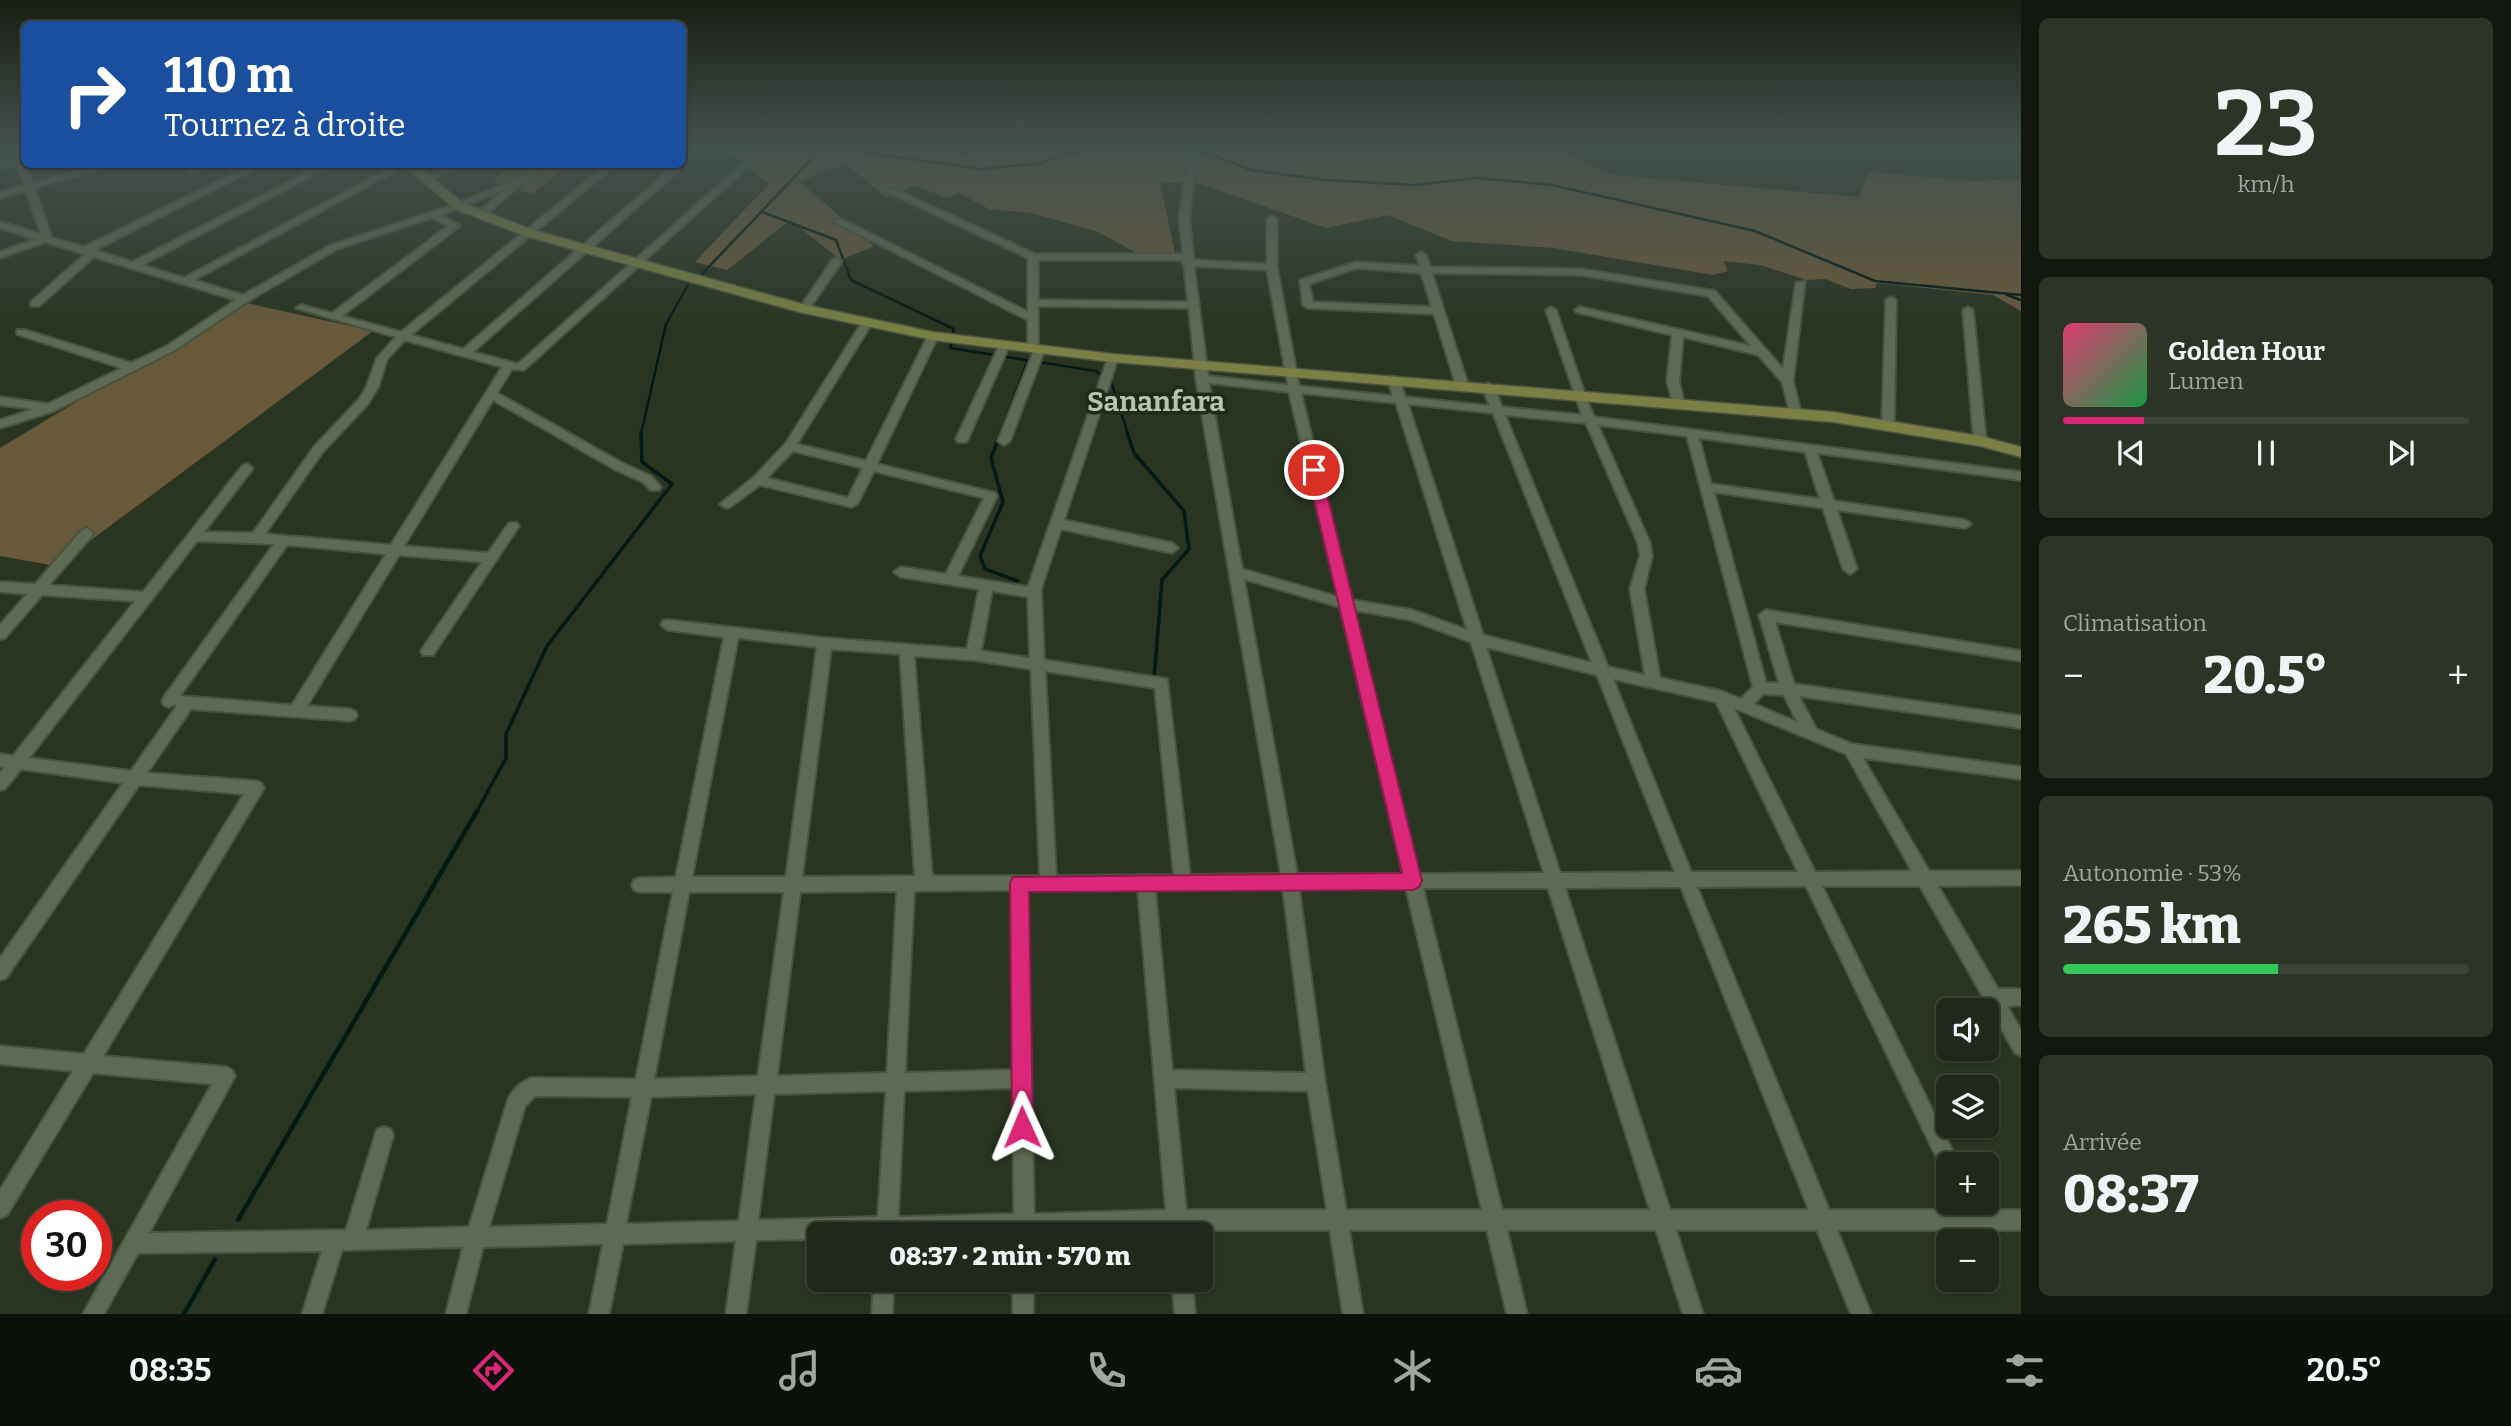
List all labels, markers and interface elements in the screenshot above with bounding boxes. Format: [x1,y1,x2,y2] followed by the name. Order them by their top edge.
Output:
[164,46,293,105] text: 110 m
[49,49,140,140] icon: right
[2214,70,2318,179] text: 23
[164,106,406,144] text: Tournez à droite
[2238,170,2294,198] text: km/h
[2168,336,2325,367] text: Golden Hour
[2168,367,2244,395] text: Lumen
[1087,385,1225,418] district label: Sananfara
[2112,434,2150,472] icon: previous
[2247,434,2285,472] icon: pause
[2382,434,2420,472] icon: next
[1284,440,1344,500] pin
[1295,451,1333,489] icon: arrive
[2063,609,2207,637] text: Climatisation
[2203,644,2328,707] text: 20.5°
[2063,653,2084,699] text: −
[2447,653,2469,699] text: +
[2063,859,2242,887] text: Autonomie · 53%
[2063,894,2241,957] text: 265 km
[1936,998,1999,1292] map controls
[1936,998,1999,1061] button: sound
[1936,1075,1999,1138] button: layers
[985,1090,1059,1164] position arrow
[2063,1128,2142,1156] text: Arrivée
[1936,1152,1999,1215] button: +
[2063,1163,2199,1226] text: 08:37
[21,1200,112,1291] speed limit sign: 30
[1936,1229,1999,1292] button: −
[889,1241,1131,1272] text: 08:37 · 2 min · 570 m
[469,1346,518,1395] icon: directions
[775,1346,824,1395] icon: music
[1082,1346,1131,1395] icon: phone
[1388,1346,1437,1395] icon: climate
[1694,1346,1743,1395] icon: car
[2000,1346,2049,1395] icon: filters
[129,1351,212,1389] text: 08:35
[2307,1351,2382,1389] text: 20.5°

